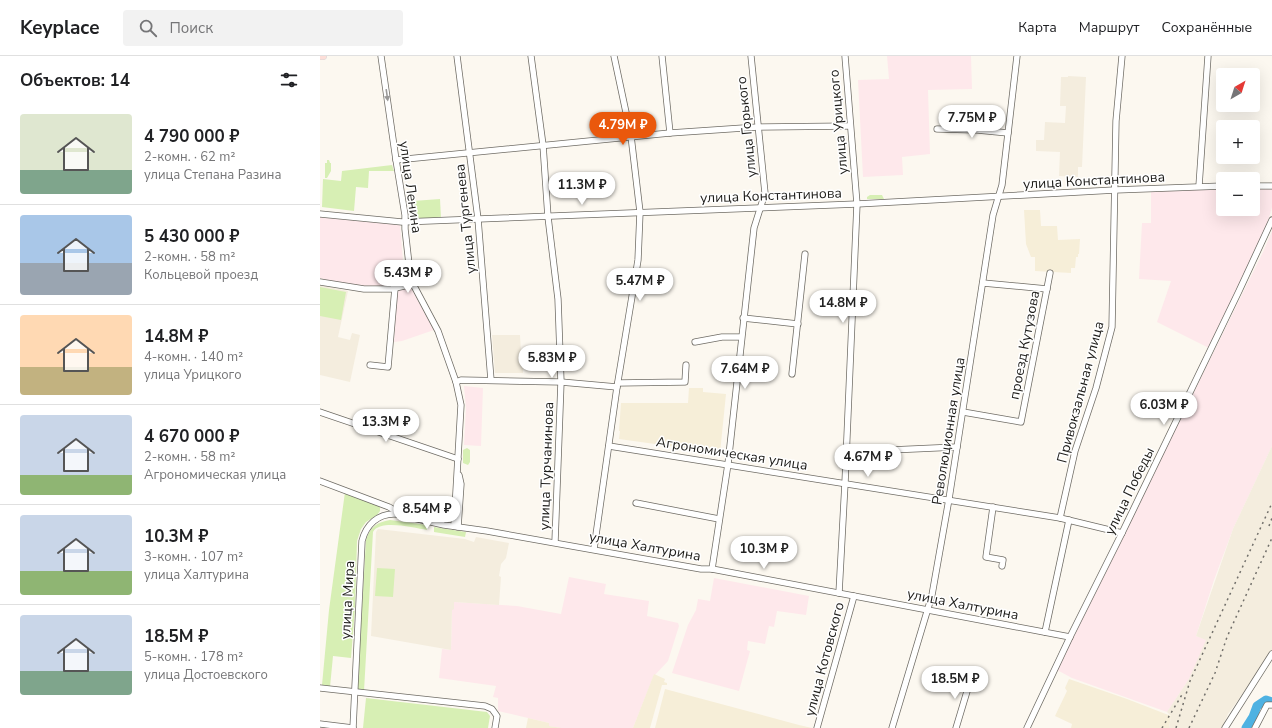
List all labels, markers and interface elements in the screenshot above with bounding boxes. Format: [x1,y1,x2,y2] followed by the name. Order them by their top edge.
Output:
[123,10,403,46] search box
[20,15,99,41] text: Keyplace
[137,17,159,39] icon: search
[169,18,213,38] text: Поиск
[1018,18,1057,37] text: Карта
[1079,18,1140,37] text: Маршрут
[1162,18,1252,37] text: Сохранённые
[1216,68,1260,112] north arrow
[1216,68,1260,216] map controls
[20,69,130,92] text: Объектов: 14
[278,69,300,91] icon: filters
[824,69,853,175] street label: улица Урицкого
[732,75,761,178] street label: улица Горького
[384,89,390,101] one-way arrow
[935,105,1009,139] pin: 7.75M ₽
[947,109,997,127] text: 7.75M ₽
[586,112,660,146] pin: 4.79M ₽
[598,116,648,134] text: 4.79M ₽
[1216,120,1260,164] button: +
[144,125,239,148] text: 4 790 000 ₽
[52,130,100,178] icon: home
[395,140,426,234] street label: улица Ленина
[144,148,235,166] text: 2-комн. · 62 m²
[450,163,481,275] street label: улица Тургенева
[144,166,282,184] text: улица Степана Разина
[1023,167,1165,194] street label: улица Константинова
[545,172,619,206] pin: 11.3M ₽
[1216,172,1260,216] button: −
[557,176,607,194] text: 11.3M ₽
[700,184,842,207] street label: улица Константинова
[144,225,239,248] text: 5 430 000 ₽
[52,231,100,279] icon: home
[144,248,235,266] text: 2-комн. · 58 m²
[371,260,445,294] pin: 5.43M ₽
[383,264,433,282] text: 5.43M ₽
[144,266,258,284] text: Кольцевой проезд
[603,268,677,302] pin: 5.47M ₽
[615,272,665,290] text: 5.47M ₽
[1005,289,1044,401] street label: проезд Кутузова
[806,290,880,324] pin: 14.8M ₽
[818,294,868,312] text: 14.8M ₽
[1052,319,1109,465] street label: Привокзальная улица
[144,325,208,348] text: 14.8M ₽
[52,331,100,379] icon: home
[515,345,589,379] pin: 5.83M ₽
[144,348,243,366] text: 4-комн. · 140 m²
[527,349,577,367] text: 5.83M ₽
[708,356,782,390] pin: 7.64M ₽
[927,356,970,506] street label: Революционная улица
[720,360,770,378] text: 7.64M ₽
[144,366,242,384] text: улица Урицкого
[1127,392,1201,426] pin: 6.03M ₽
[1139,396,1189,414] text: 6.03M ₽
[535,401,558,531] street label: улица Турчанинова
[349,409,423,443] pin: 13.3M ₽
[361,413,411,431] text: 13.3M ₽
[144,425,239,448] text: 4 670 000 ₽
[52,431,100,479] icon: home
[655,432,809,475] street label: Агрономическая улица
[831,444,905,478] pin: 4.67M ₽
[1100,444,1159,538] street label: улица Победы
[144,448,235,466] text: 2-комн. · 58 m²
[843,448,893,466] text: 4.67M ₽
[144,466,286,484] text: Агрономическая улица
[390,496,464,530] pin: 8.54M ₽
[402,500,452,518] text: 8.54M ₽
[144,525,208,548] text: 10.3M ₽
[588,527,702,566] street label: улица Халтурина
[52,531,100,579] icon: home
[727,536,801,570] pin: 10.3M ₽
[739,540,789,558] text: 10.3M ₽
[144,548,243,566] text: 3-комн. · 107 m²
[336,560,359,640] street label: улица Мира
[144,566,249,584] text: улица Халтурина
[906,584,1020,625] street label: улица Халтурина
[800,600,849,718] street label: улица Котовского
[144,625,208,648] text: 18.5M ₽
[52,631,100,679] icon: home
[144,648,243,666] text: 5-комн. · 178 m²
[144,666,268,684] text: улица Достоевского
[918,666,992,700] pin: 18.5M ₽
[930,670,980,688] text: 18.5M ₽

